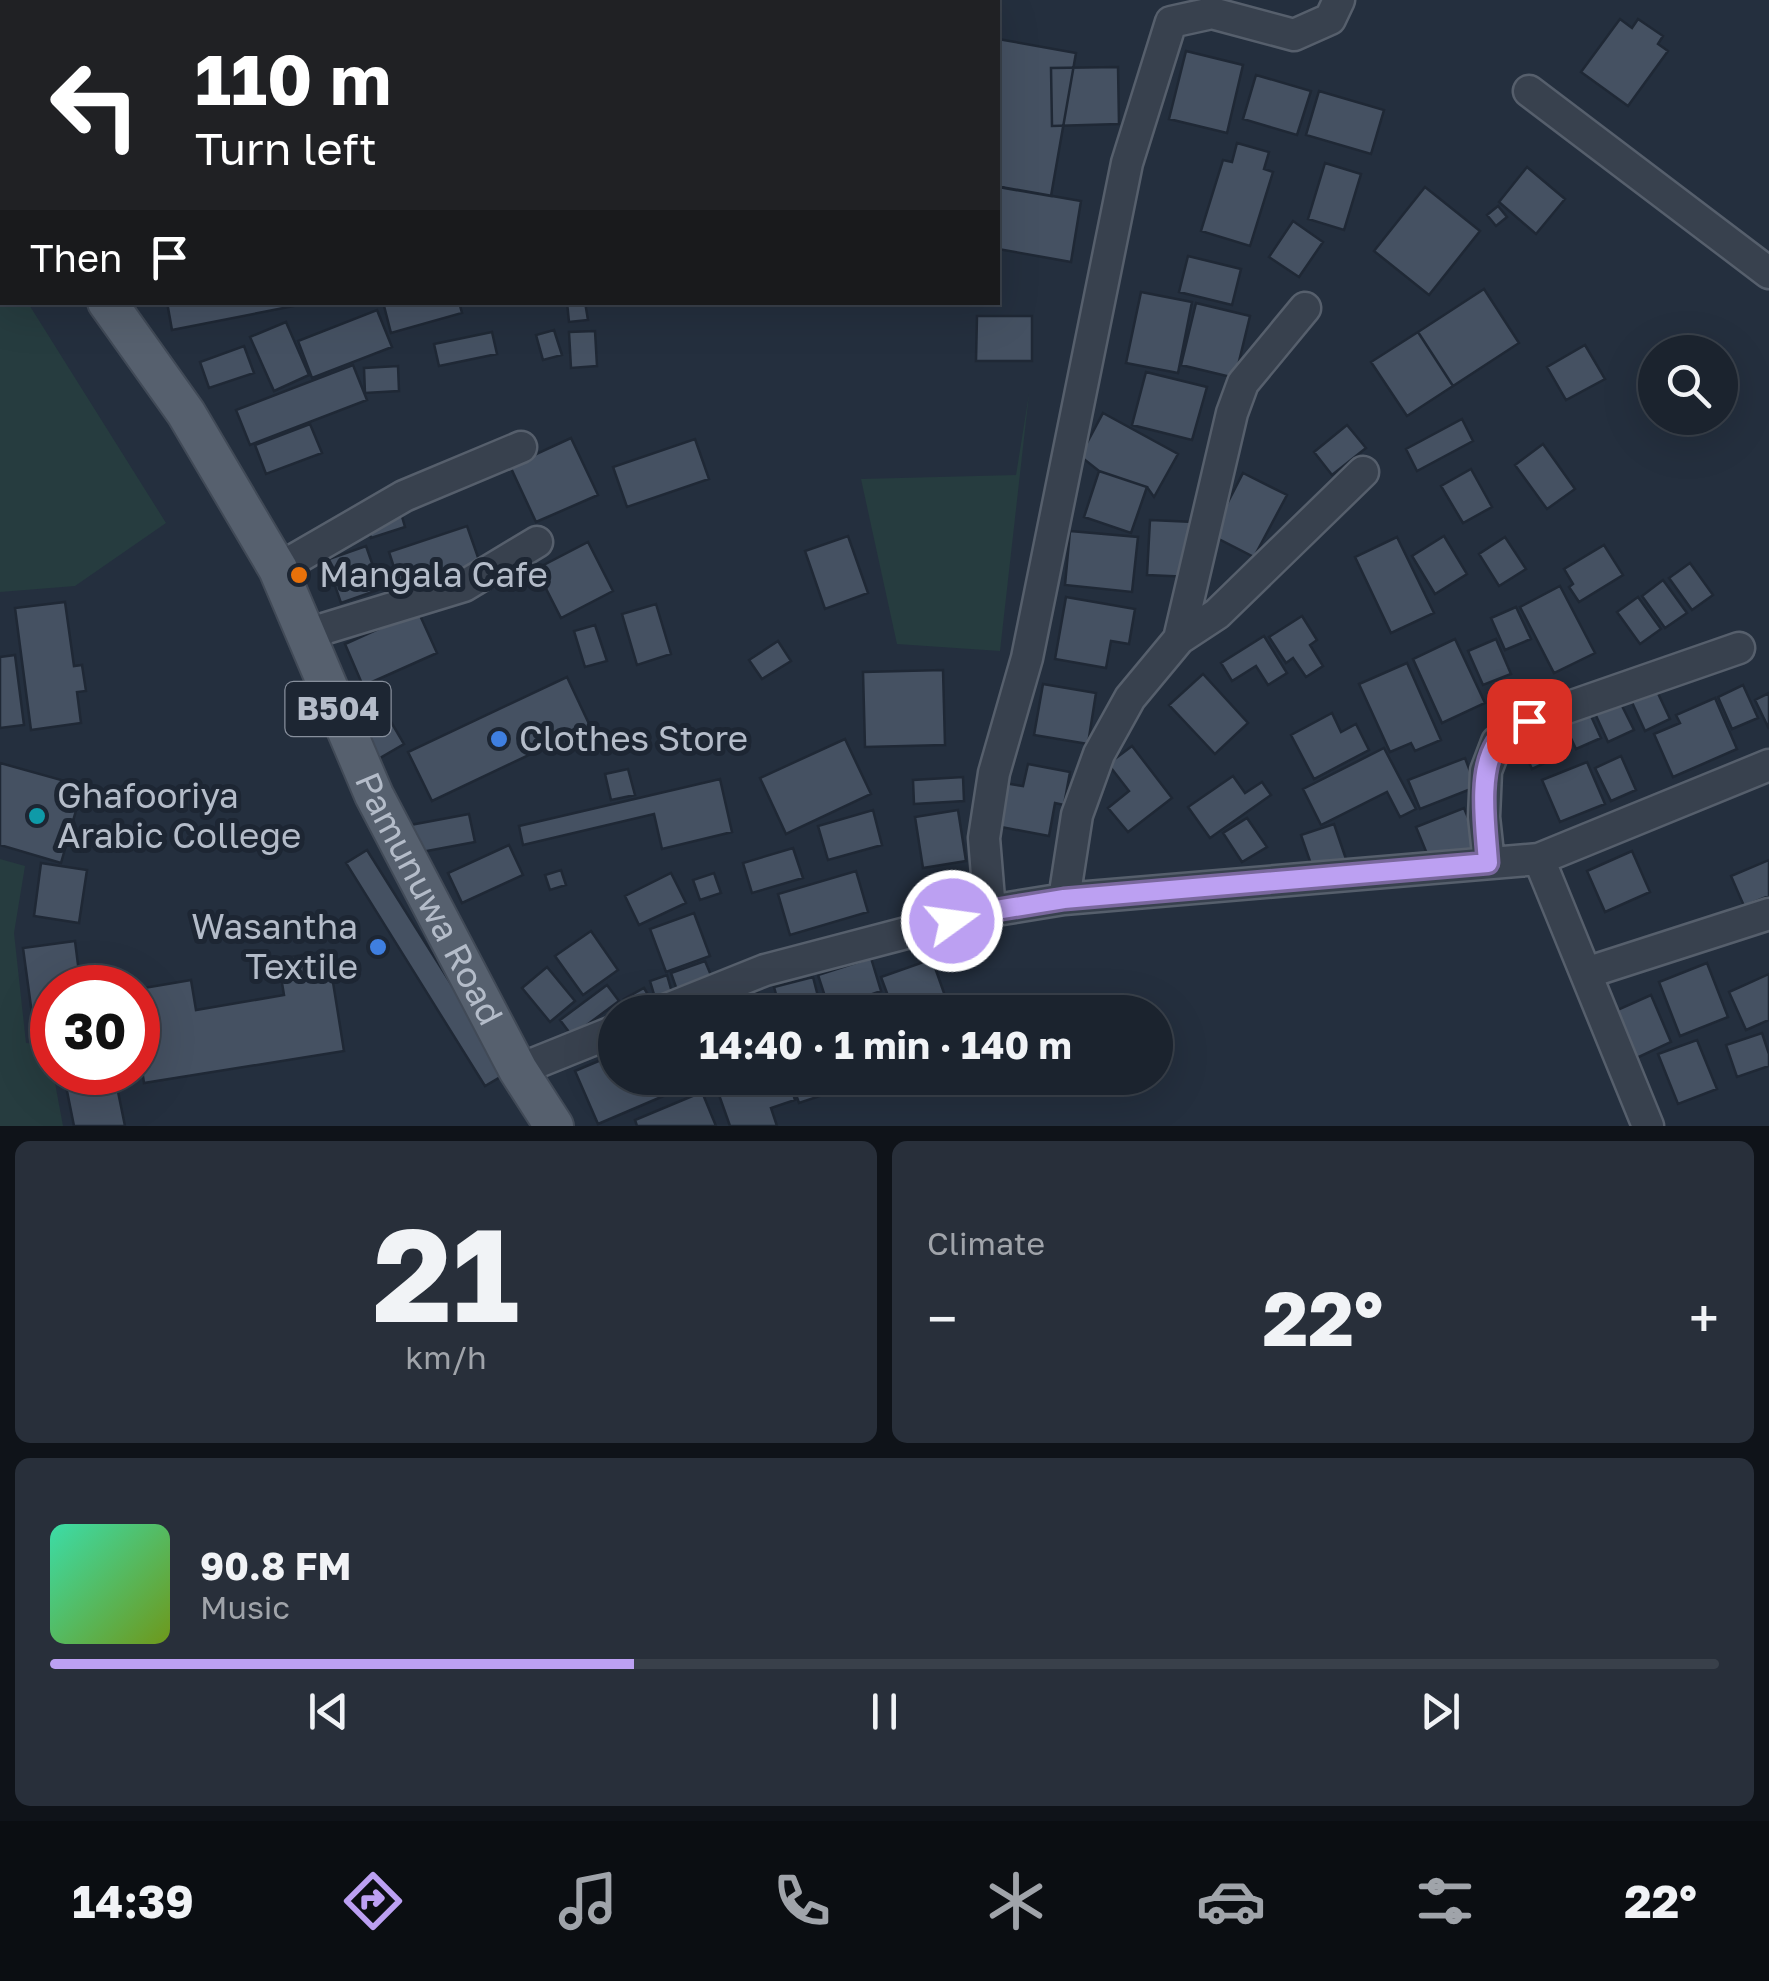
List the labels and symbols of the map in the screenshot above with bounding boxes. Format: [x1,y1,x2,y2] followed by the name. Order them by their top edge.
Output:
[319,553,548,595] place label: Mangala Cafe
[288,564,310,586] marker: Mangala Cafe
[1487,679,1572,764] pin
[286,682,390,736] road number: B504
[519,717,748,759] place label: Clothes Store
[488,728,510,750] marker: Clothes Store
[347,766,513,1032] street label: Pamunuwa Road
[57,774,301,856] place label: Ghafooriya Arabic College
[26,805,48,827] marker: Ghafooriya Arabic College
[900,869,1004,973] position arrow
[191,905,358,987] place label: Wasantha Textile
[367,936,389,958] marker: Wasantha Textile
[30,965,160,1095] speed limit sign: 30

